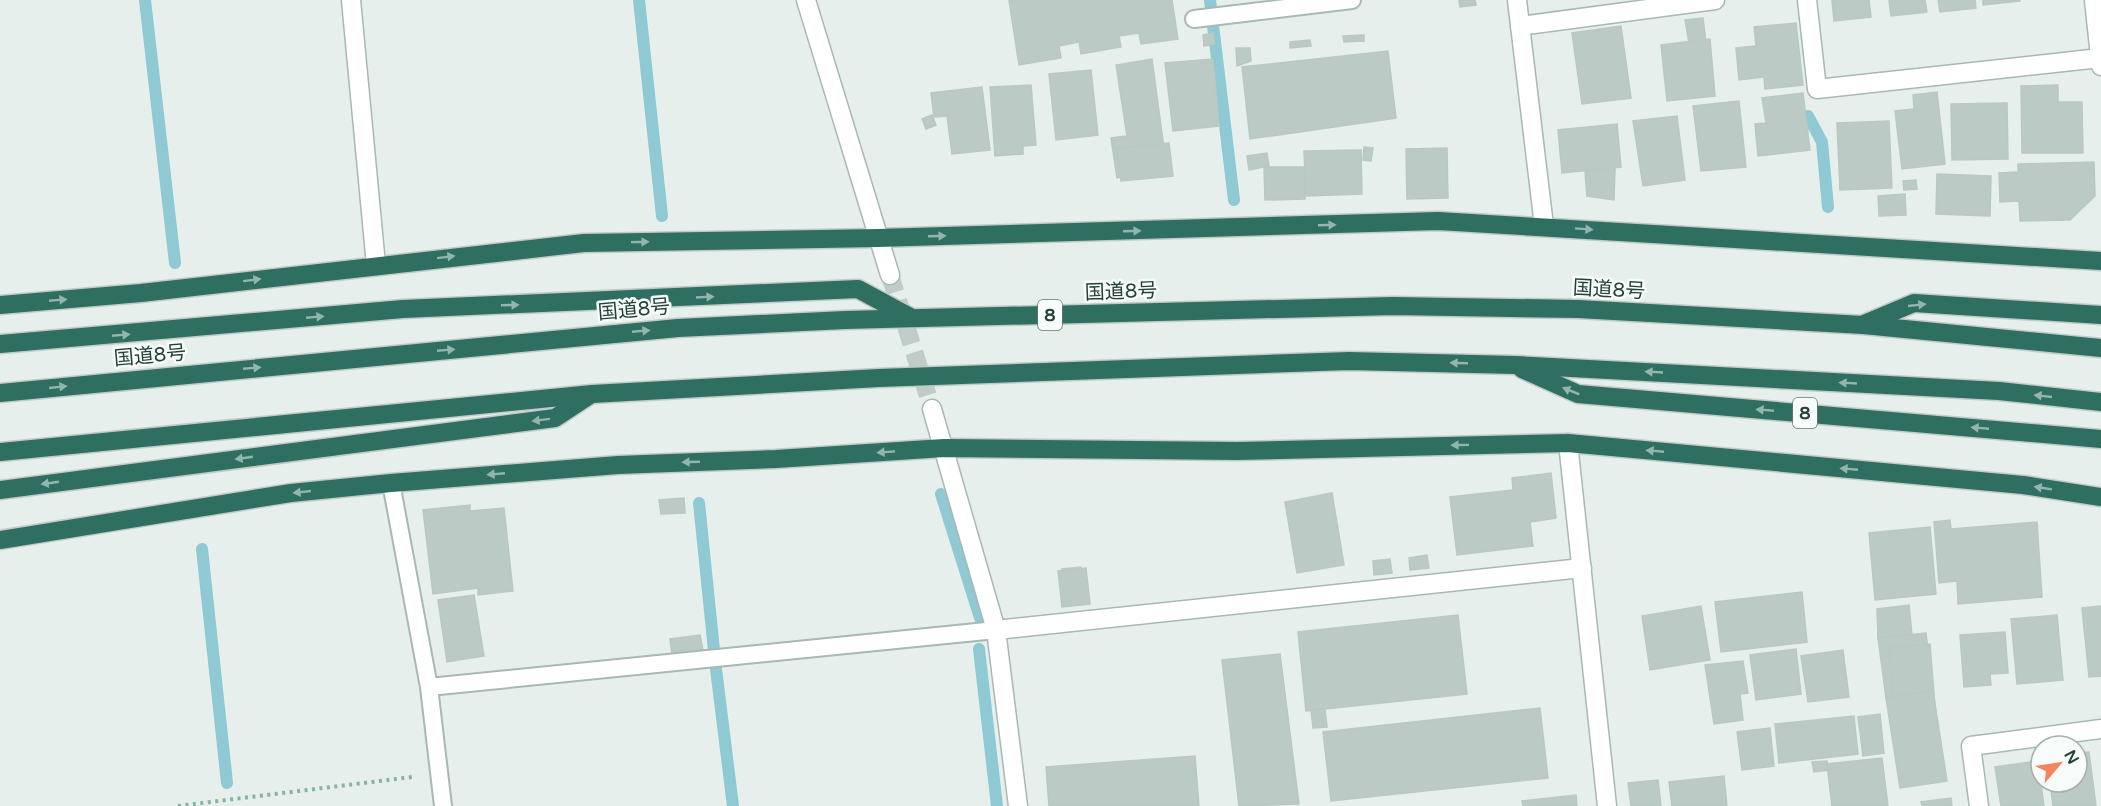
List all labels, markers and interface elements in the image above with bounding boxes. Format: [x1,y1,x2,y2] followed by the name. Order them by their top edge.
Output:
[1317,220,1336,229] one-way arrow
[1575,224,1594,233] one-way arrow
[1122,226,1141,235] one-way arrow
[927,232,946,241] one-way arrow
[631,237,650,247] one-way arrow
[436,252,455,262] one-way arrow
[243,275,262,284] one-way arrow
[1572,276,1646,304] street label: 国道8号
[1084,279,1158,305] street label: 国道8号
[695,292,714,301] one-way arrow
[49,295,68,305] one-way arrow
[597,295,671,325] street label: 国道8号
[500,300,519,309] one-way arrow
[1038,300,1062,330] road number: 8
[1908,300,1927,310] one-way arrow
[306,312,325,322] one-way arrow
[631,326,650,336] one-way arrow
[112,330,131,339] one-way arrow
[113,341,187,371] street label: 国道8号
[437,345,456,355] one-way arrow
[1449,359,1468,368] one-way arrow
[243,363,262,373] one-way arrow
[1644,368,1663,377] one-way arrow
[1839,378,1858,387] one-way arrow
[49,382,68,392] one-way arrow
[1562,386,1580,396] one-way arrow
[2033,391,2052,401] one-way arrow
[1793,398,1817,428] road number: 8
[1755,405,1774,415] one-way arrow
[532,415,551,425] one-way arrow
[1970,423,1989,433] one-way arrow
[1451,441,1470,450] one-way arrow
[1645,446,1664,456] one-way arrow
[876,447,895,456] one-way arrow
[234,453,253,462] one-way arrow
[681,458,700,467] one-way arrow
[1840,464,1859,474] one-way arrow
[487,470,506,479] one-way arrow
[41,478,60,488] one-way arrow
[2034,483,2053,492] one-way arrow
[293,487,312,497] one-way arrow
[2029,734,2089,794] north arrow
[2059,747,2083,768] text: N

